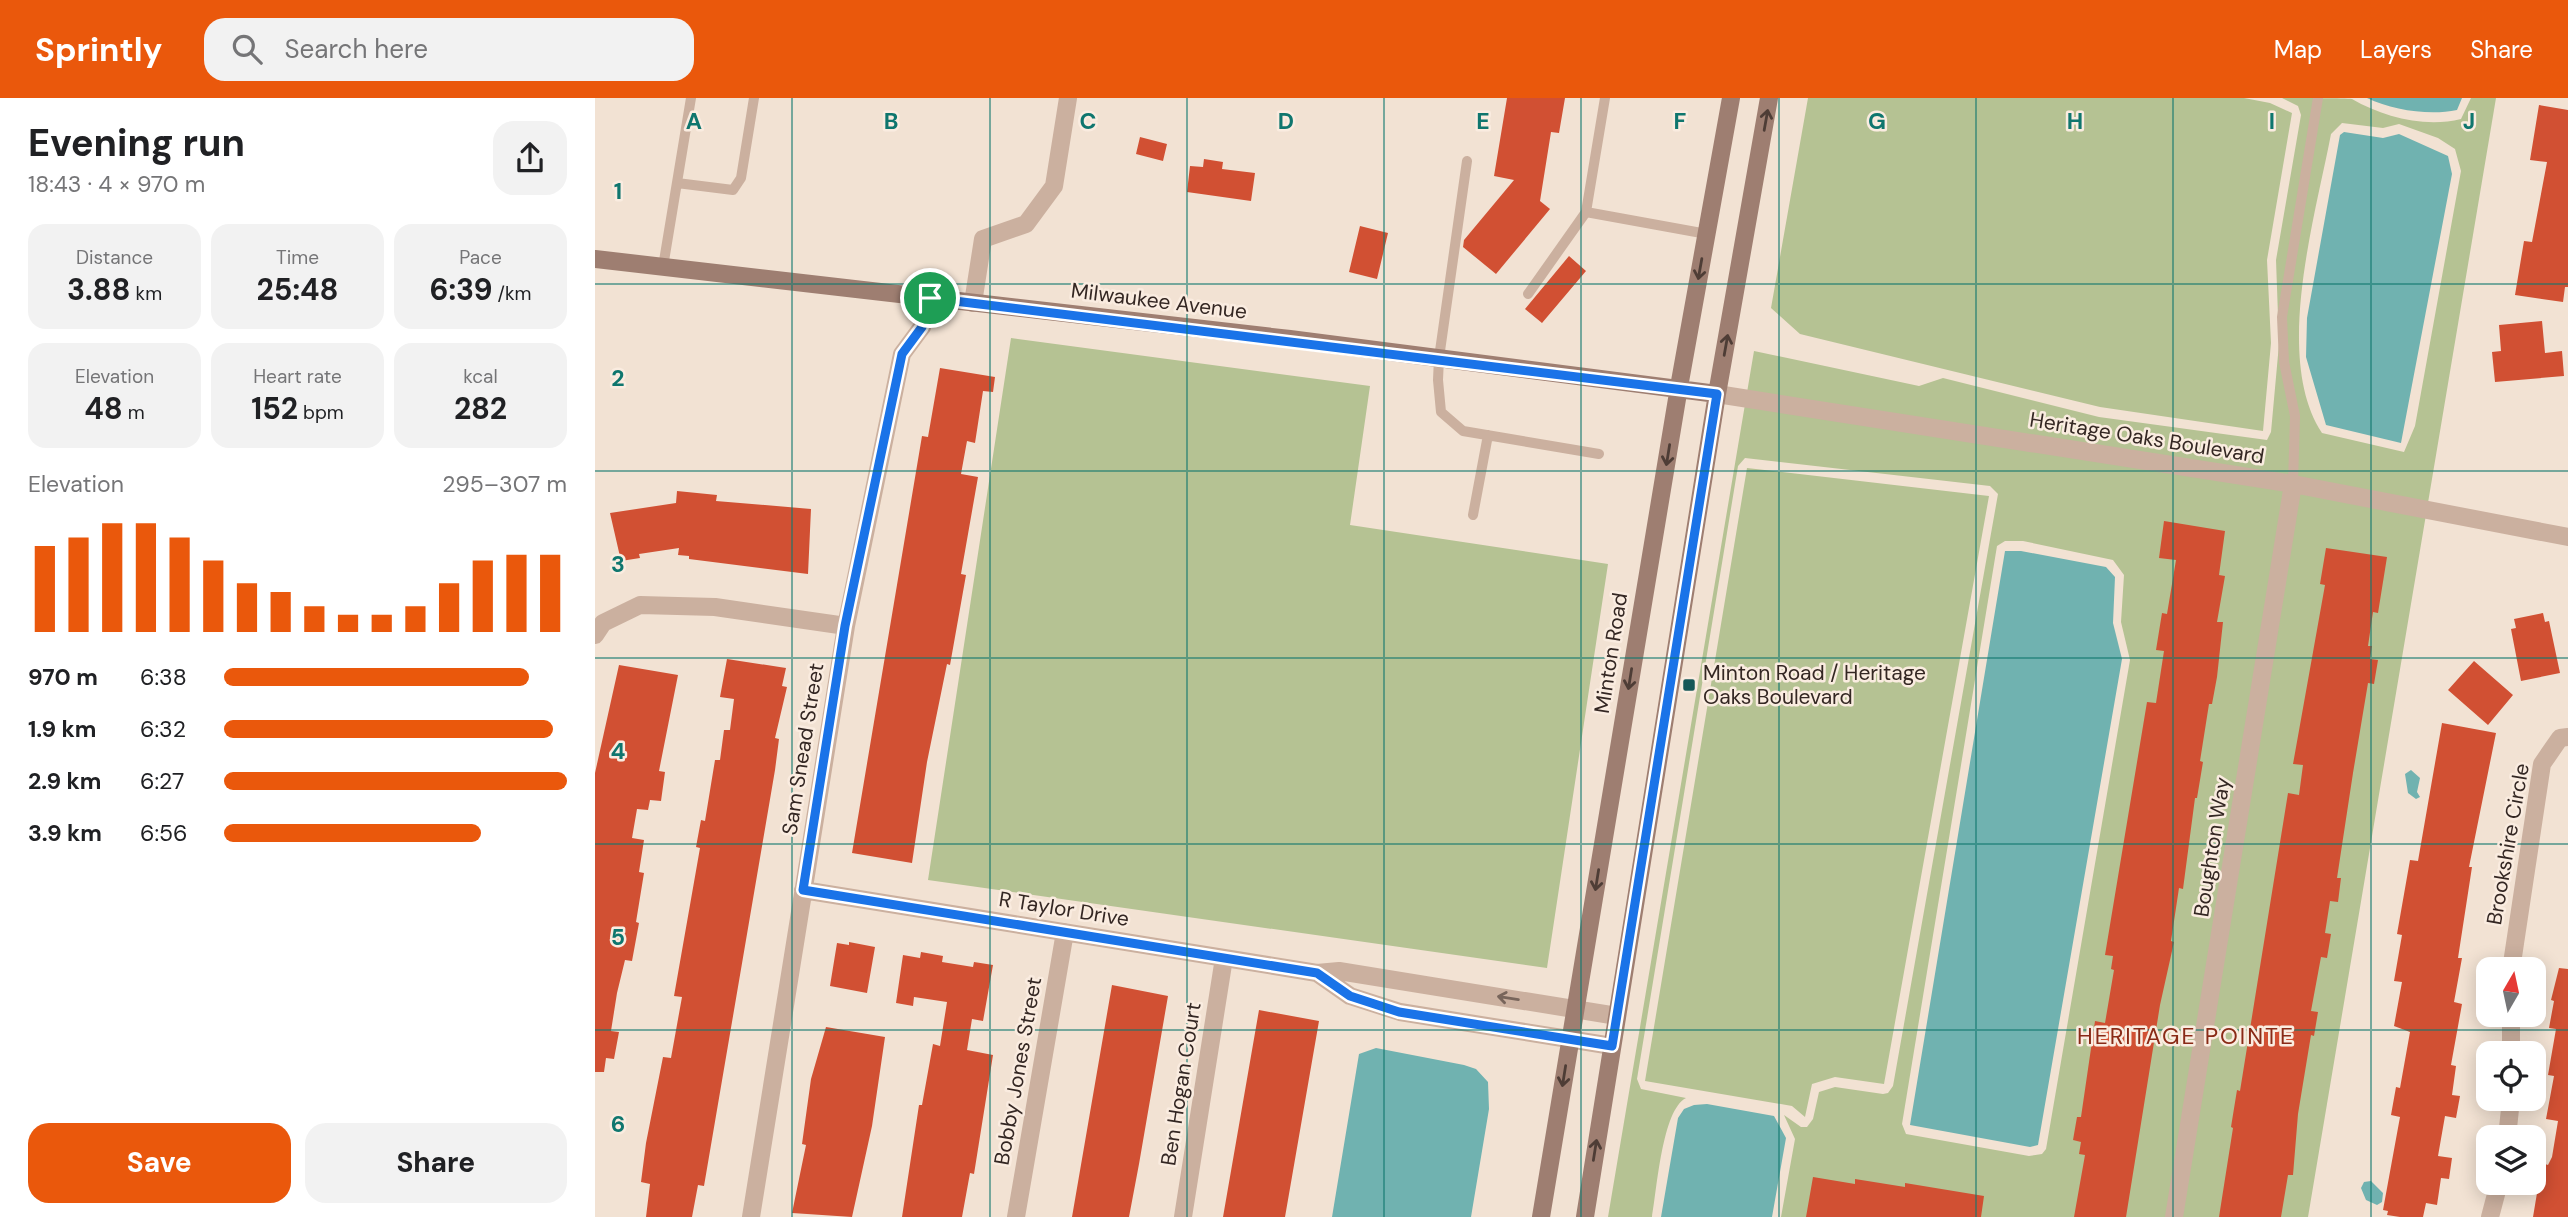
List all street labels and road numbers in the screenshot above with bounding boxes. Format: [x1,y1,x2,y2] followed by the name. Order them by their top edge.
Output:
[1069,276,1249,326] street label: Milwaukee Avenue
[2028,406,2266,470] street label: Heritage Oaks Boulevard
[1588,591,1634,715] street label: Minton Road
[776,661,830,837] street label: Sam Snead Street
[2480,761,2536,927] street label: Brookshire Circle
[2187,775,2237,919] street label: Boughton Way
[997,885,1131,933] street label: R Taylor Drive
[988,975,1048,1167] street label: Bobby Jones Street
[1154,1000,1208,1168] street label: Ben Hogan Court

